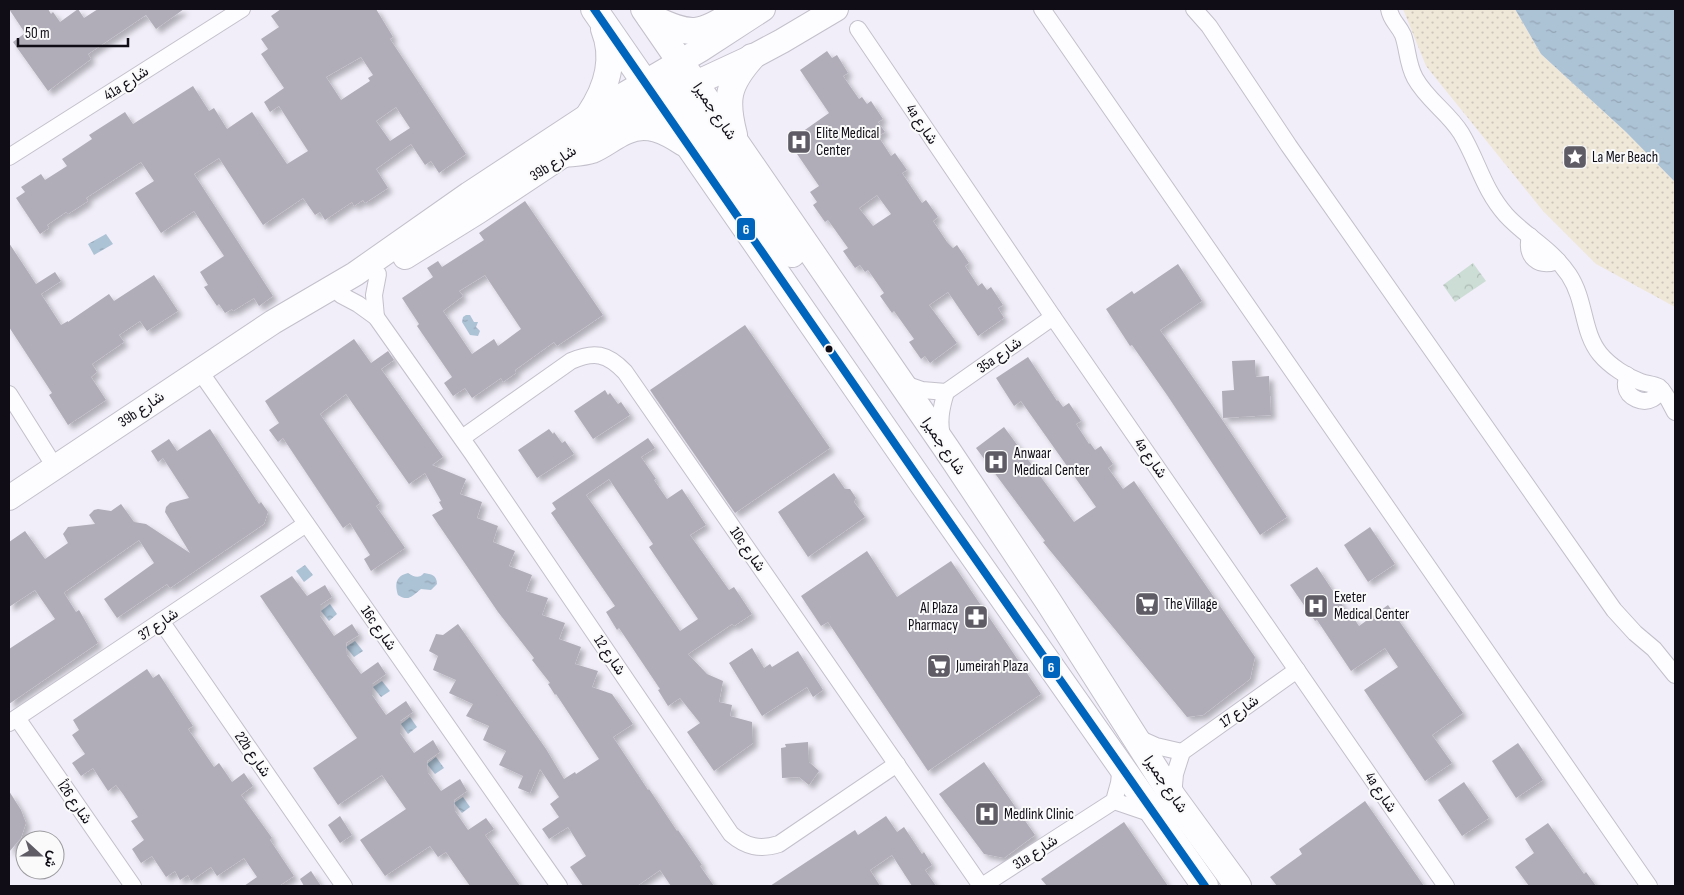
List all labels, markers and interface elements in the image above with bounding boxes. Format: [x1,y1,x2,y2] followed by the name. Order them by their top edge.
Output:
[18,15,128,47] scale bar
[25,24,50,43] text: 50 m
[100,62,153,106] street label: 41a شارع
[688,79,741,144] street label: شارع جميرا
[900,100,942,149] street label: 4a شارع
[816,124,879,160] place label: Elite Medical Center
[786,129,812,155] hospital icon: Elite Medical Center
[526,141,581,186] street label: 39b شارع
[1562,144,1588,170] place icon: La Mer Beach
[1592,148,1658,167] place label: La Mer Beach
[736,217,756,241] line badge: 6
[743,221,750,238] text: 6
[973,333,1026,379] street label: 35a شارع
[824,344,834,354] unlabelled marker
[115,387,169,433] street label: 39b شارع
[917,414,970,479] street label: شارع جميرا
[1129,435,1171,483] street label: 4a شارع
[1013,444,1090,480] place label: Anwaar Medical Center
[983,449,1009,475] hospital icon: Anwaar Medical Center
[725,523,770,576] street label: 10c شارع
[1334,588,1410,624] place label: Exeter Medical Center
[1134,591,1160,617] supermarket icon: The Village
[1303,593,1329,619] hospital icon: Exeter Medical Center
[1164,595,1218,614] place label: The Village
[908,599,958,635] place label: Al Plaza Pharmacy
[356,602,401,655] street label: 16c شارع
[134,604,183,646] street label: شارع 37
[963,604,989,630] pharmacy icon: Al Plaza Pharmacy
[589,632,630,680] street label: شارع 12
[926,653,952,679] supermarket icon: Jumeirah Plaza
[1042,655,1061,679] line badge: 6
[955,657,1029,676] place label: Jumeirah Plaza
[1048,659,1055,676] text: 6
[1216,691,1263,733] street label: شارع 17
[229,728,275,781] street label: 22b شارع
[1139,752,1192,817] street label: شارع جميرا
[1359,768,1401,817] street label: 4a شارع
[52,777,96,828] street label: شارع 26أ
[974,801,1000,827] hospital icon: Medlink Clinic
[1004,805,1074,824] place label: Medlink Clinic
[15,830,65,880] north arrow
[1009,831,1062,875] street label: 31a شارع
[41,849,63,871] text: ش

